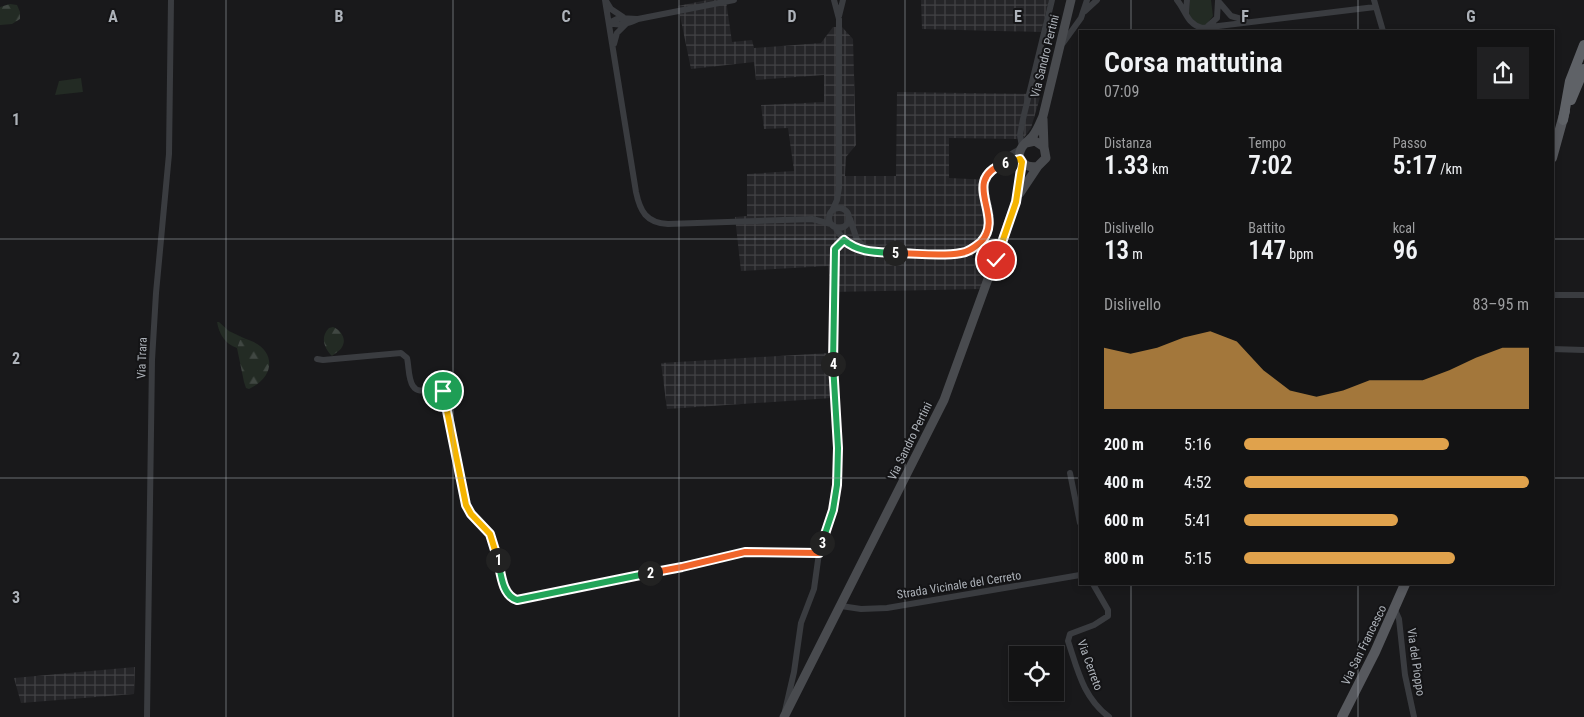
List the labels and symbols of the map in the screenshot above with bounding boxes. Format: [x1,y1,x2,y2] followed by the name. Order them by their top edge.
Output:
[108,7,118,26] text: A
[335,7,344,26] text: B
[561,7,571,26] text: C
[787,7,797,26] text: D
[1014,7,1022,26] text: E
[1241,7,1249,26] text: F
[1466,7,1476,26] text: G
[1028,13,1062,99] street label: Via Sandro Pertini
[12,110,20,129] text: 1
[992,150,1018,176] pin: 6
[975,239,1017,281] pin
[882,240,908,266] pin: 5
[134,337,150,379] street label: Via Trara
[12,349,20,368] text: 2
[820,352,846,376] pin: 4
[422,370,464,412] pin
[885,400,935,482] street label: Via Sandro Pertini
[810,530,834,556] pin: 3
[486,548,510,572] pin: 1
[638,560,662,586] pin: 2
[896,568,1022,602] street label: Strada Vicinale del Cerreto
[12,588,20,607] text: 3
[1339,603,1389,687] street label: Via San Francesco
[1404,627,1428,697] street label: Via del Pioppo
[1074,638,1106,692] street label: Via Cerreto

